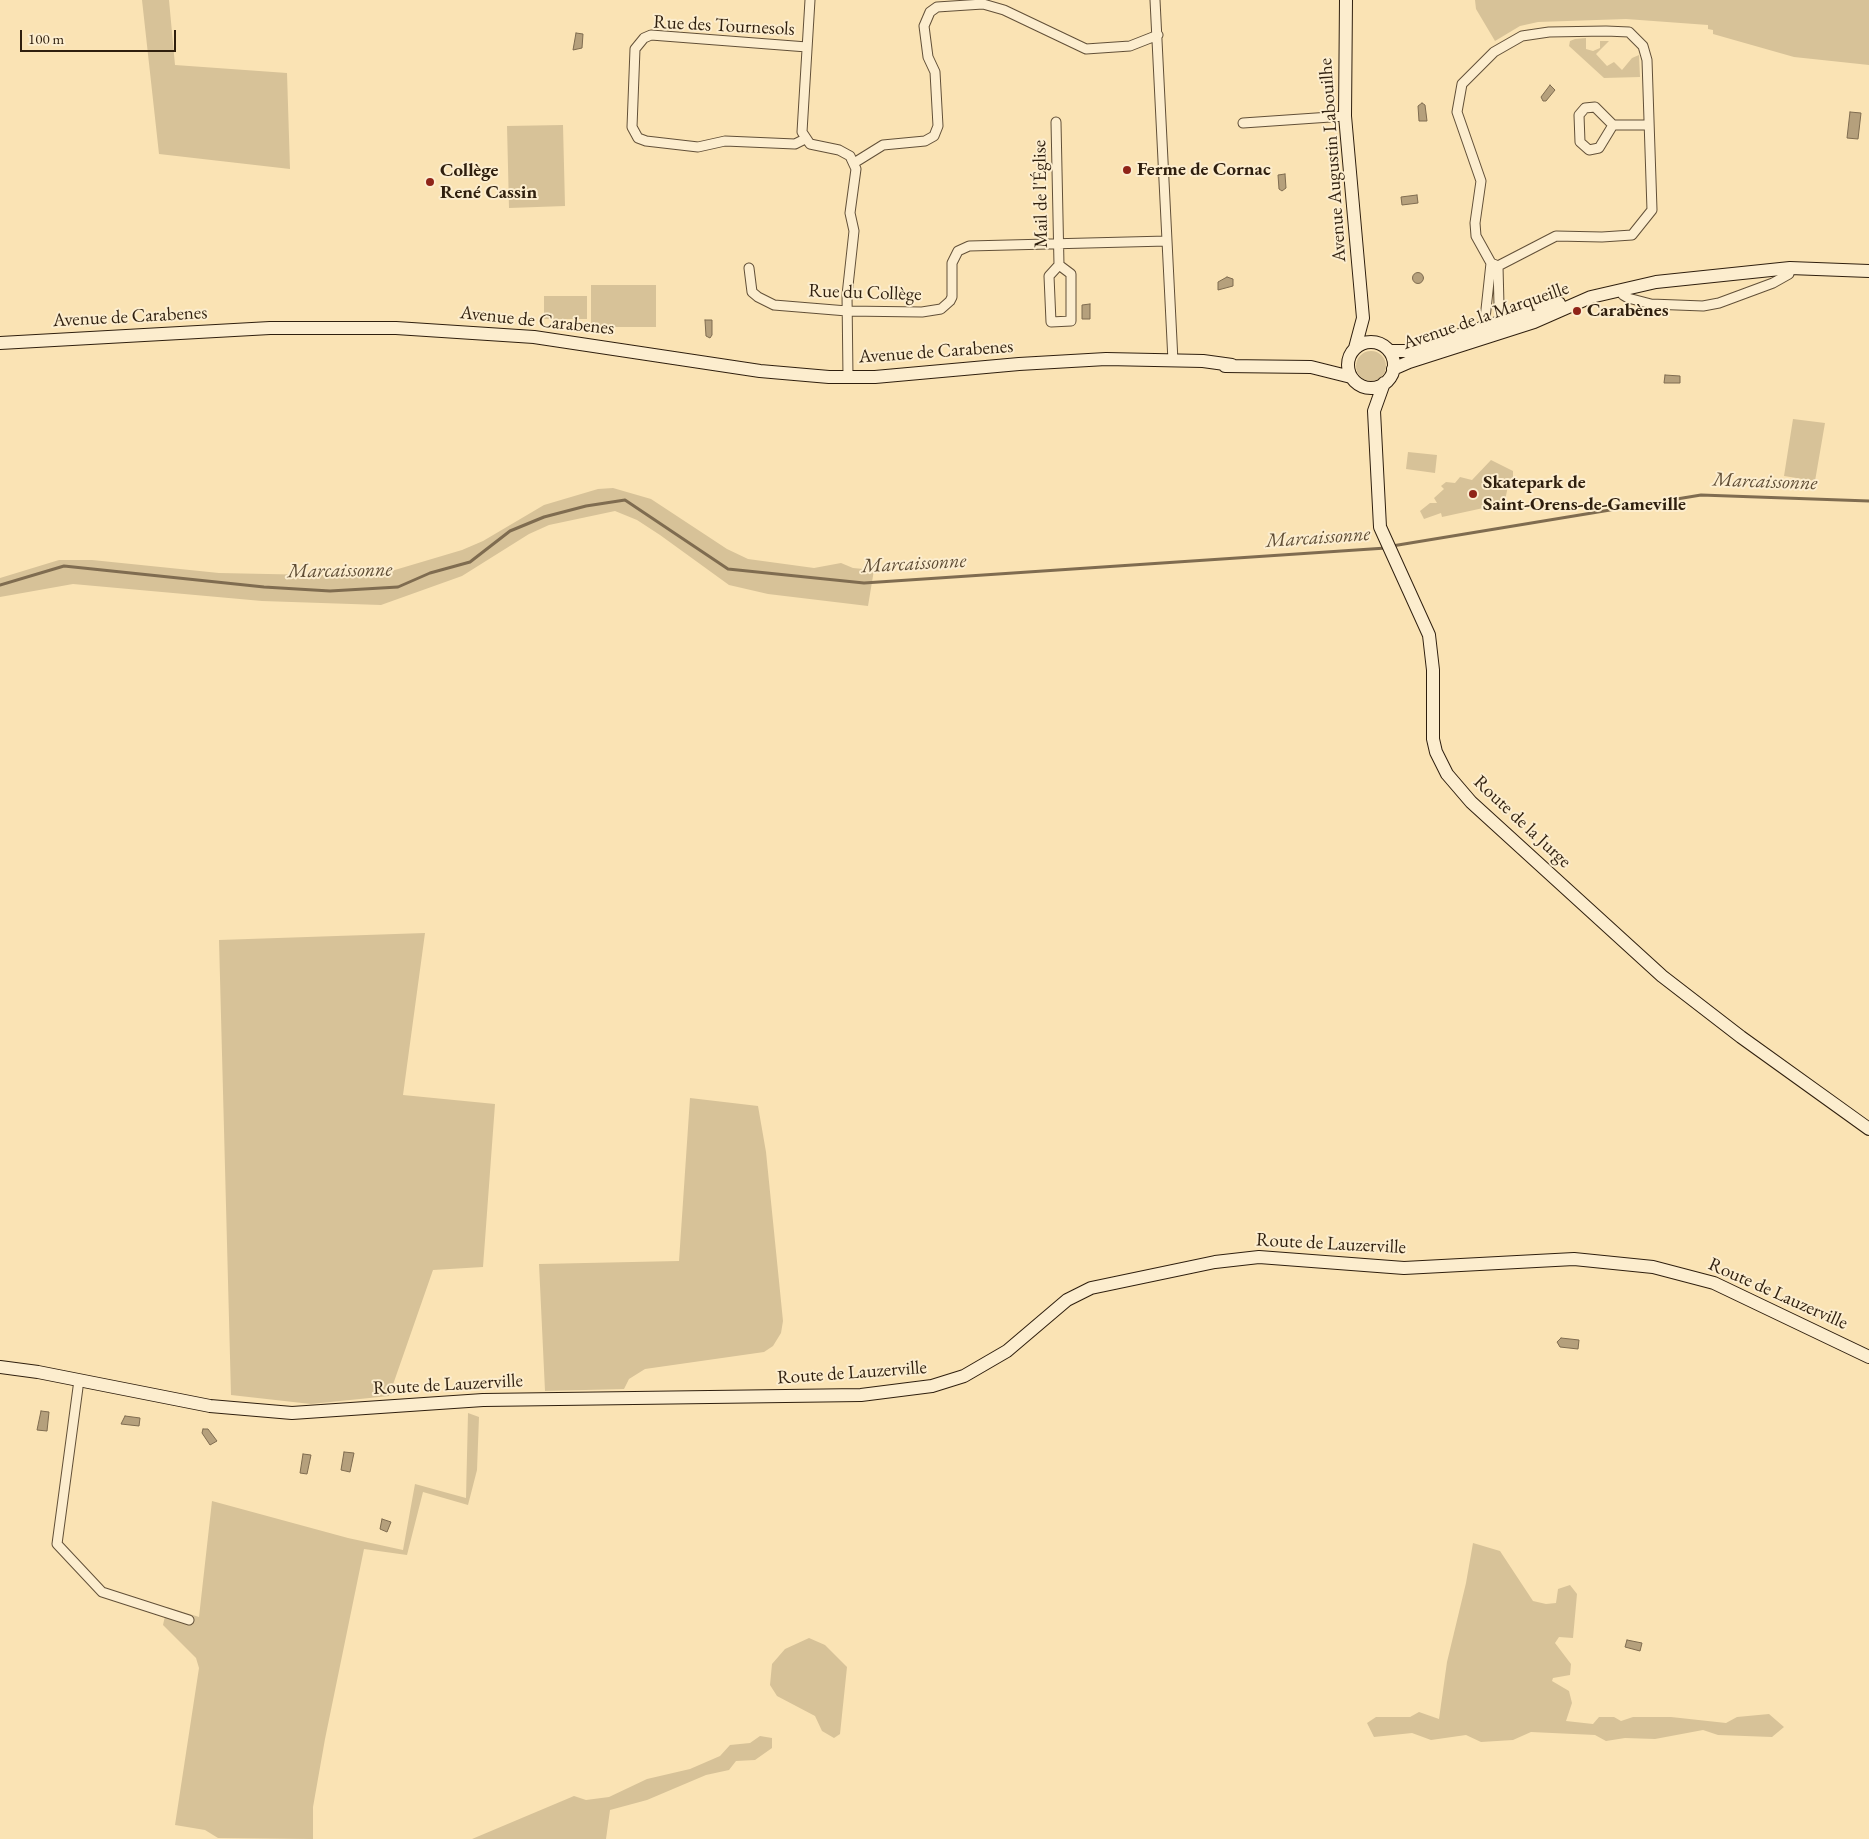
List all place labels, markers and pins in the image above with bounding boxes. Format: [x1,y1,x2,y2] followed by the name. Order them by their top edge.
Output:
[1137,159,1271,181] place label: Ferme de Cornac
[440,160,537,204] place label: Collège René Cassin
[1121,164,1133,176] marker: Ferme de Cornac
[424,176,436,188] marker: Collège René Cassin
[1587,300,1668,322] place label: Carabènes
[1571,305,1583,317] marker: Carabènes
[1483,472,1686,516] place label: Skatepark de Saint-Orens-de-Gameville
[1467,488,1479,500] marker: Skatepark de Saint-Orens-de-Gameville

